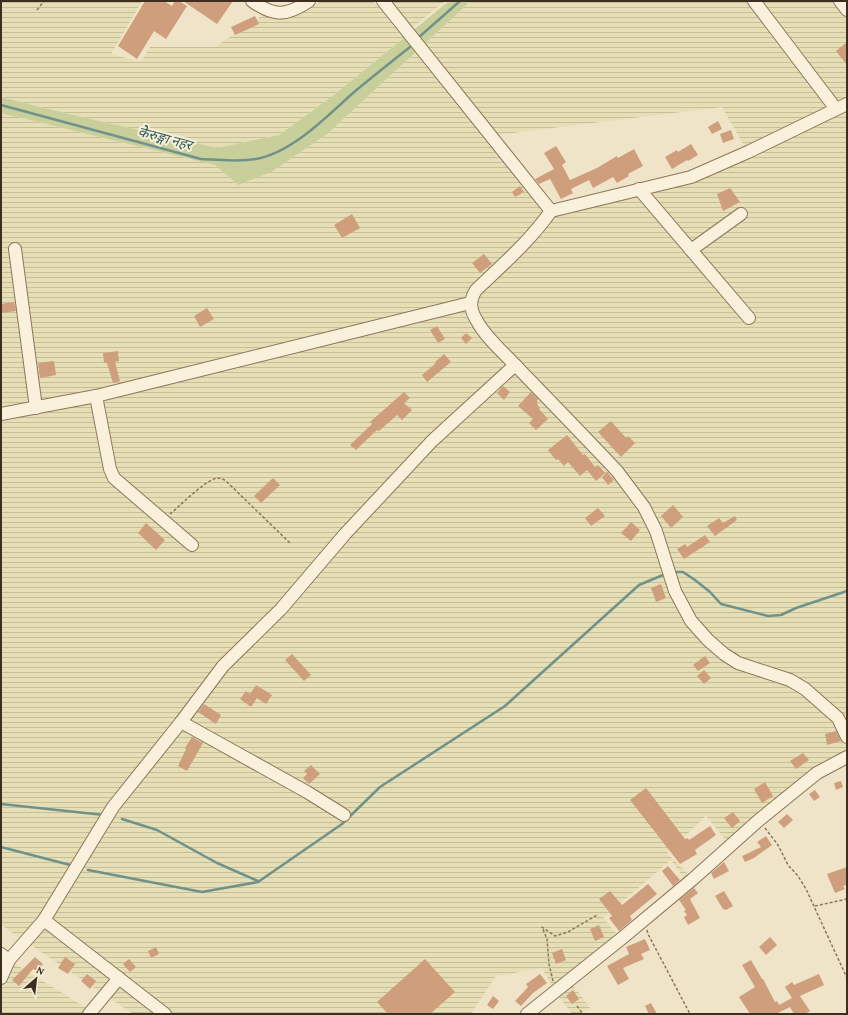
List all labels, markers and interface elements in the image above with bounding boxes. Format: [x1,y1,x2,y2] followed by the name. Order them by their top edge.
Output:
[136,123,197,154] water label: केेरुङ्गा नहर
[16,959,56,999] north arrow
[35,963,47,977] text: N

